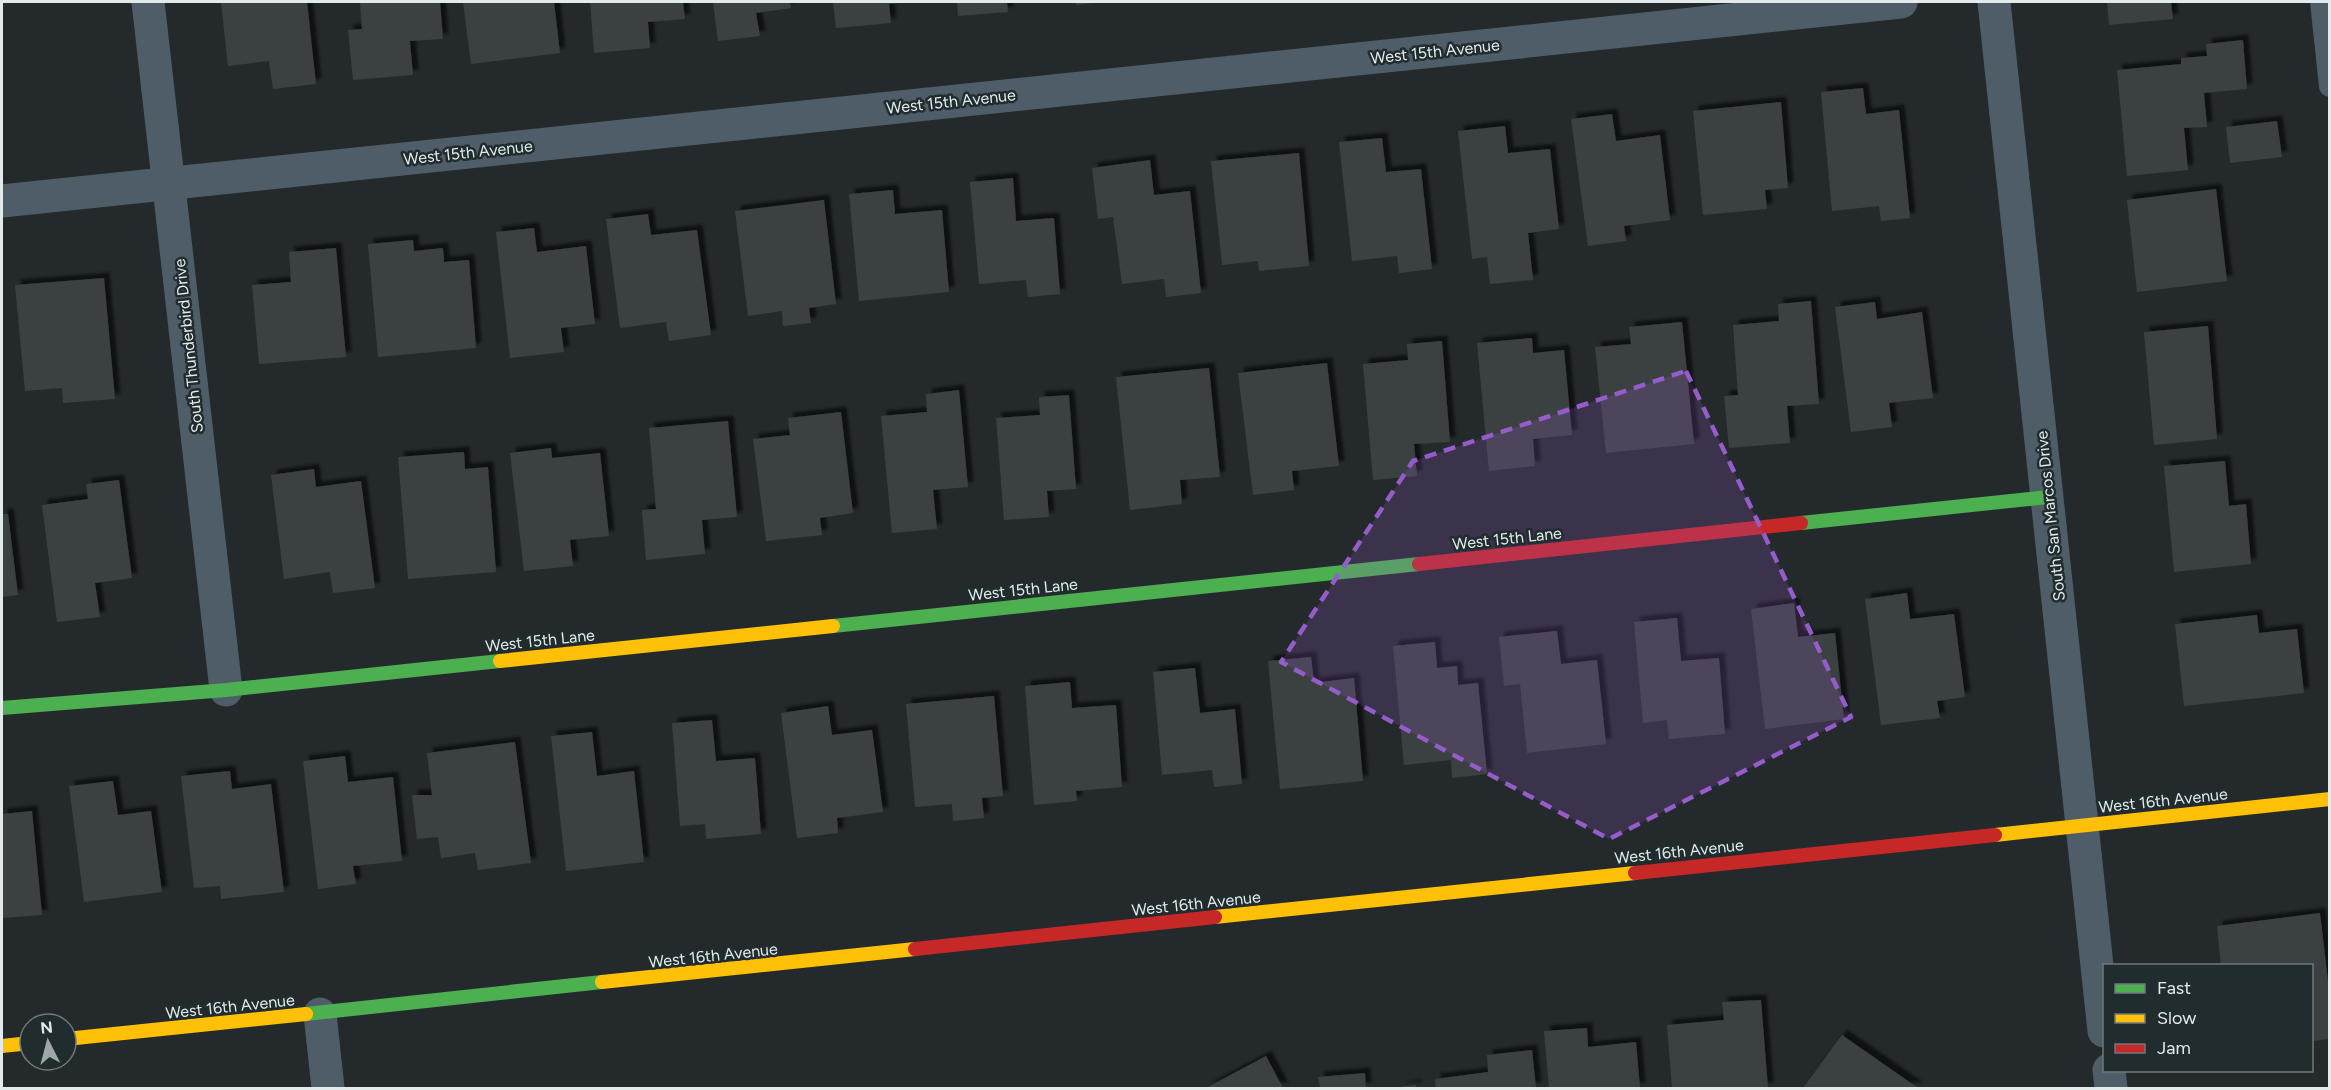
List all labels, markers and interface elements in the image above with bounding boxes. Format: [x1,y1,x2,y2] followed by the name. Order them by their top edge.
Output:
[1370,35,1501,68] street label: West 15th Avenue
[886,85,1017,118] street label: West 15th Avenue
[403,136,534,169] street label: West 15th Avenue
[170,258,207,434] street label: South Thunderbird Drive
[2032,430,2069,602] street label: South San Marcos Drive
[1451,523,1563,554] street label: West 15th Lane
[967,574,1079,605] street label: West 15th Lane
[484,625,596,656] street label: West 15th Lane
[2098,784,2229,817] street label: West 16th Avenue
[1614,835,1745,868] street label: West 16th Avenue
[1131,887,1262,920] street label: West 16th Avenue
[648,939,779,972] street label: West 16th Avenue
[2103,964,2313,1072] legend
[2157,977,2191,999] text: Fast
[165,990,296,1023] street label: West 16th Avenue
[2157,1007,2196,1029] text: Slow
[18,1012,78,1072] north arrow
[39,1017,54,1038] text: N
[2157,1037,2191,1059] text: Jam

